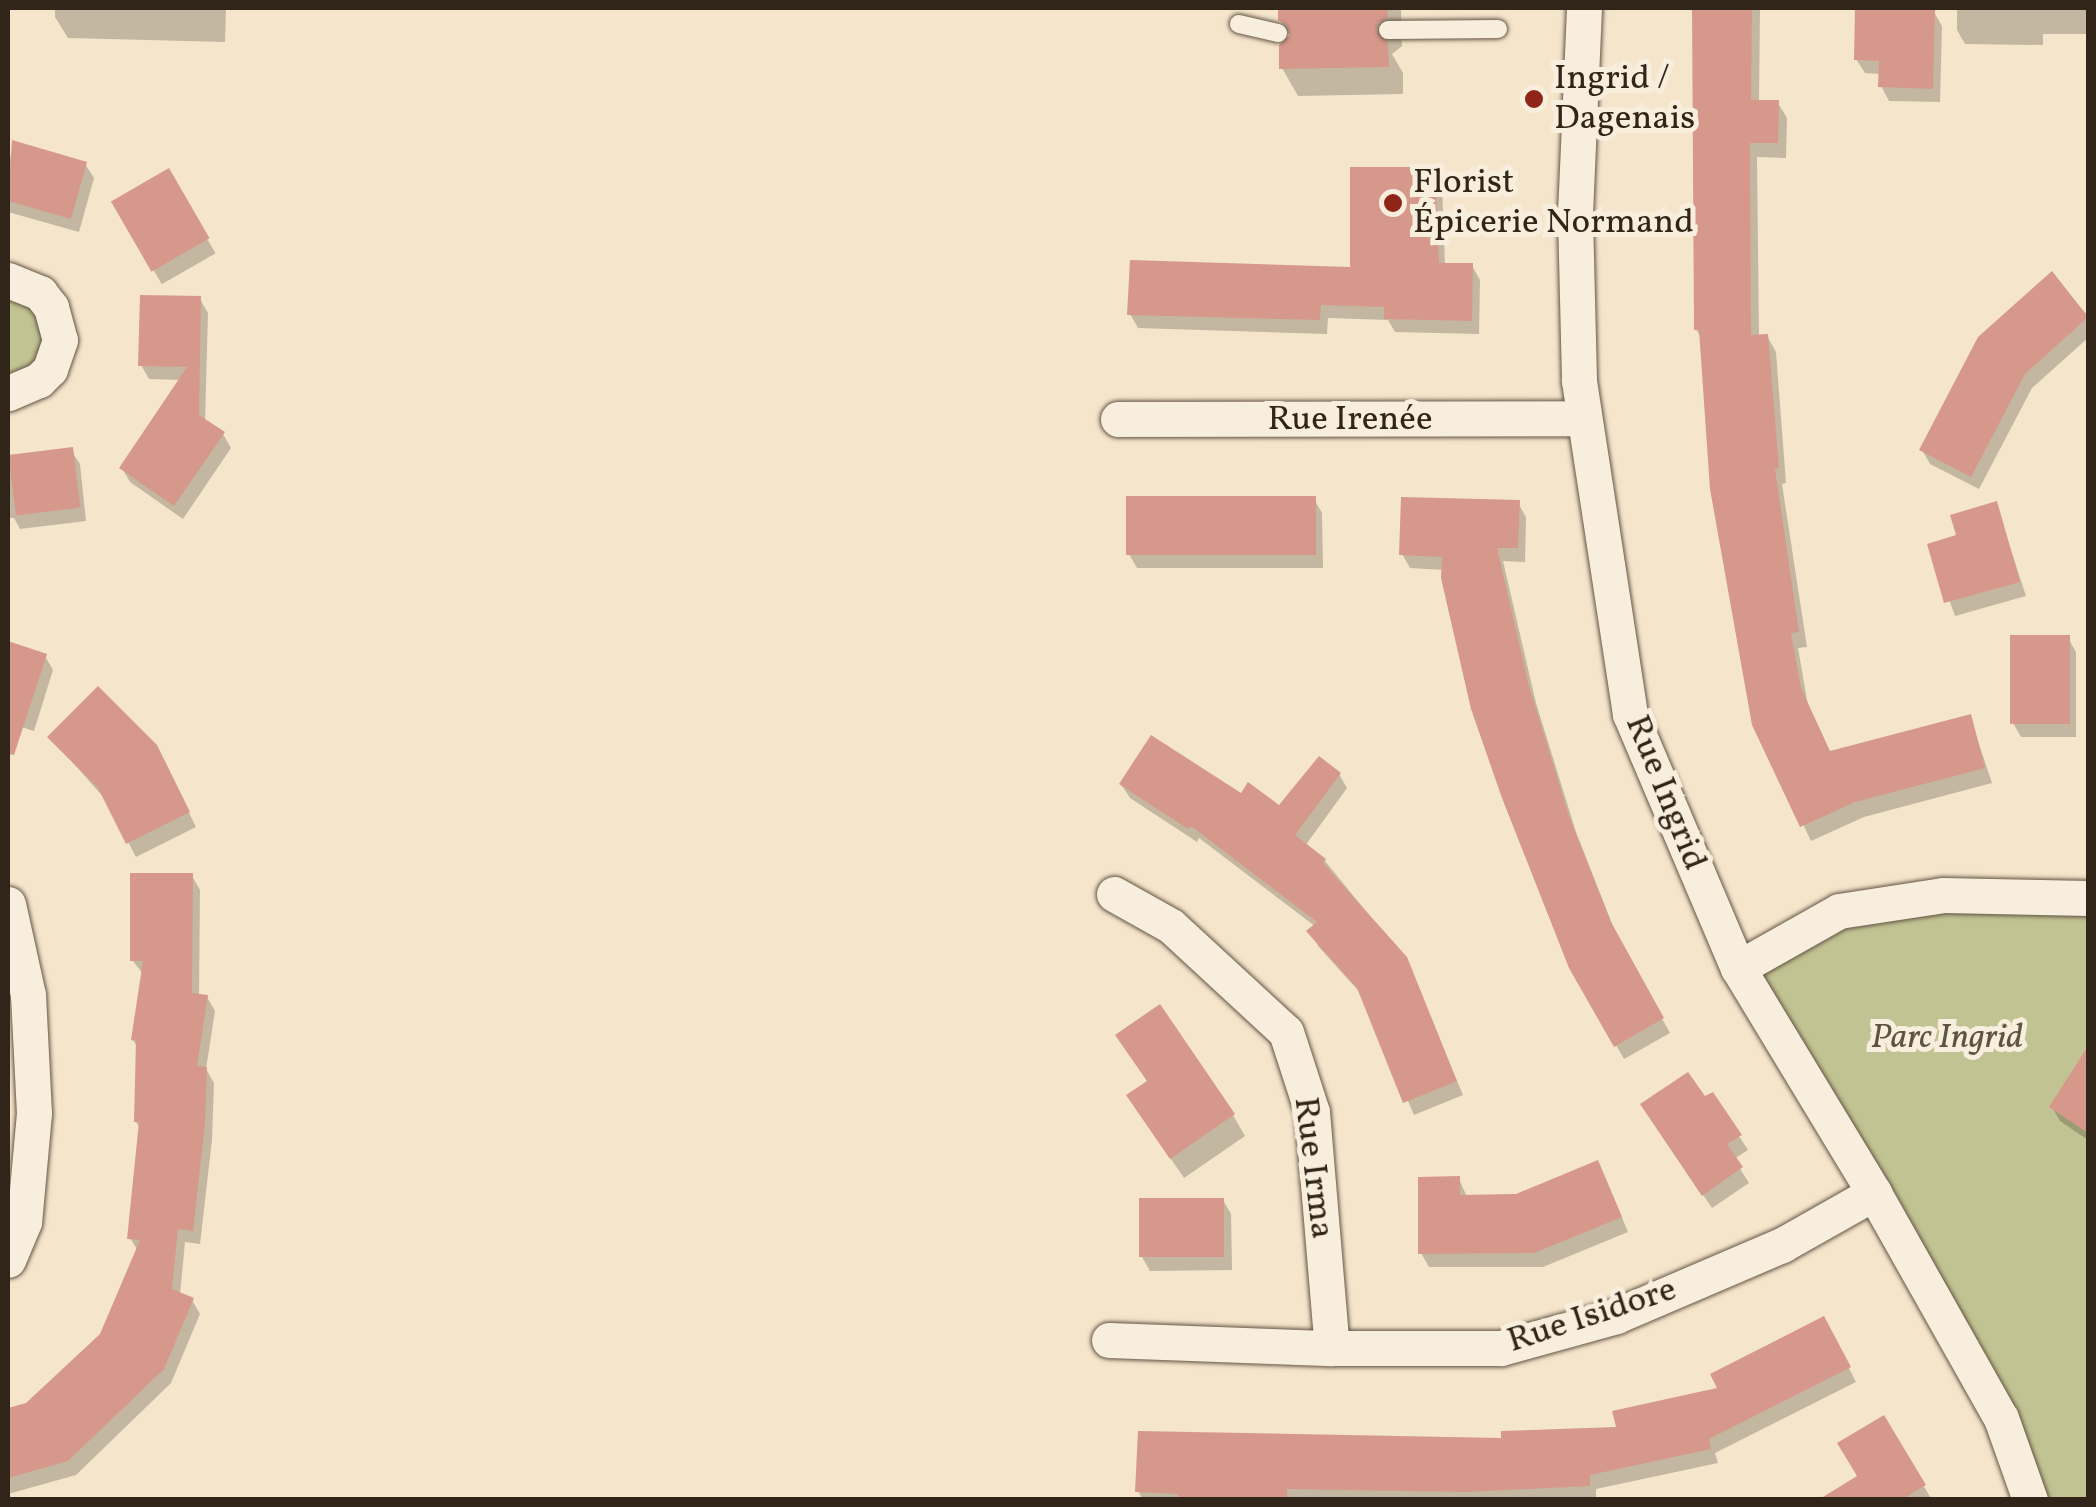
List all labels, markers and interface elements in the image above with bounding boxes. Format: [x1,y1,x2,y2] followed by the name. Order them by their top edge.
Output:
[1554,58,1695,140] place label: Ingrid / Dagenais
[1523,88,1545,110] marker: Ingrid / Dagenais
[1413,162,1694,244] place label: Florist Épicerie Normand
[1382,192,1404,214] marker: Florist Épicerie Normand
[1268,399,1432,441] street label: Rue Irenée
[1615,709,1715,877] street label: Rue Ingrid
[1871,1017,2023,1059] park label: Parc Ingrid
[1283,1095,1343,1241] street label: Rue Irma
[1502,1269,1682,1363] street label: Rue Isidore

